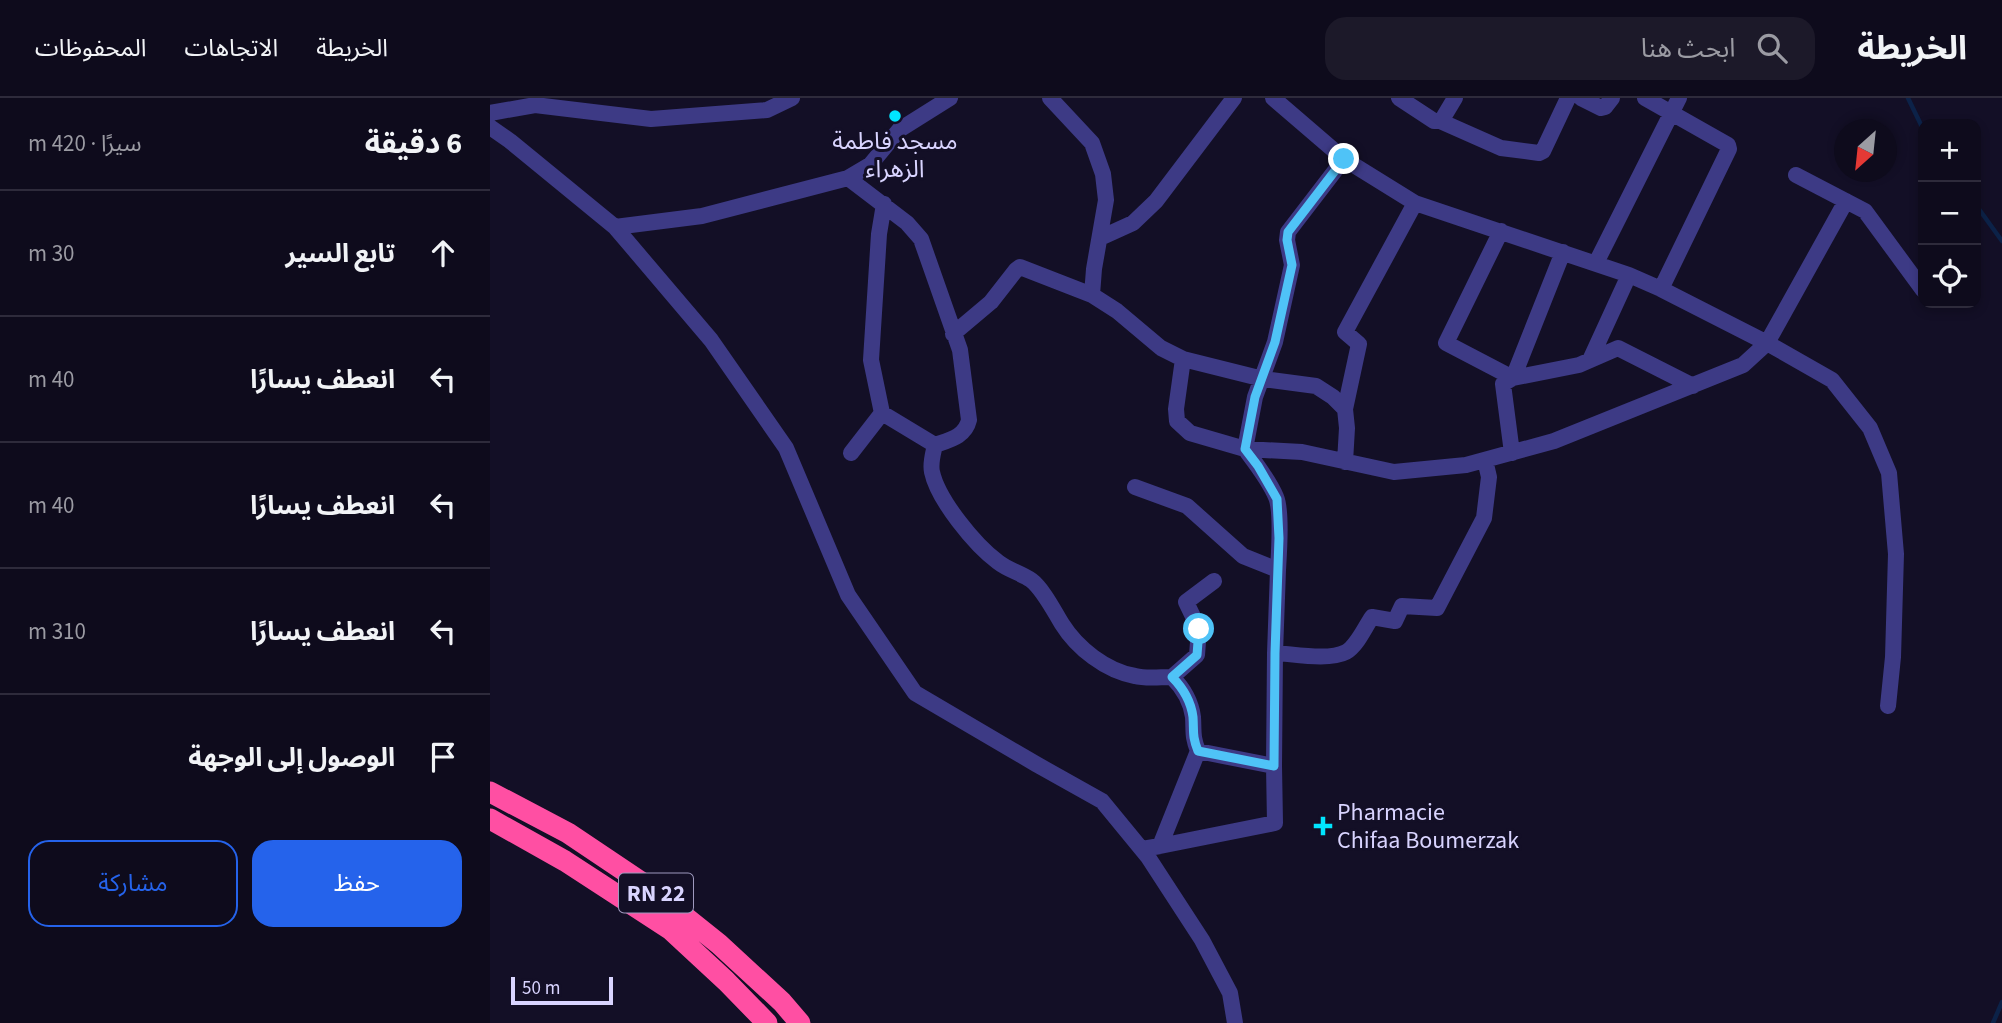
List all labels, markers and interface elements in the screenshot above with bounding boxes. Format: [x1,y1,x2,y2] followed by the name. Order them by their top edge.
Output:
[1325,17,1815,80] search box
[1857,25,1967,72] text: الخريطة
[1753,29,1791,67] icon: search
[1641,30,1735,67] text: ابحث هنا
[35,31,146,66] text: المحفوظات
[184,31,278,66] text: الاتجاهات
[316,31,388,66] text: الخريطة
[887,108,903,124] marker: مسجد فاطمة الزهراء
[1834,119,1897,182] north arrow
[1918,119,1981,308] map controls
[1918,119,1981,182] button: +
[365,122,462,165] text: 6 دقيقة
[832,124,958,187] place label: مسجد فاطمة الزهراء
[28,127,142,160] text: سيرًا · 420 m
[1328,143,1359,174] route end
[1918,182,1981,245] button: −
[424,234,462,272] icon: ahead
[285,235,395,272] text: تابع السير
[28,237,75,270] text: 30 m
[1918,245,1981,308] button: locate
[424,360,462,398] icon: left
[250,361,395,398] text: انعطف يسارًا
[28,363,75,396] text: 40 m
[424,486,462,524] icon: left
[250,487,395,524] text: انعطف يسارًا
[28,489,75,522] text: 40 m
[424,612,462,650] icon: left
[250,613,395,650] text: انعطف يسارًا
[1183,613,1214,644] route start
[28,615,86,648] text: 310 m
[424,738,462,776] icon: arrive
[188,739,395,776] text: الوصول إلى الوجهة
[1337,795,1519,858] place label: Pharmacie Chifaa Boumerzak
[1315,818,1331,834] marker: Pharmacie Chifaa Boumerzak
[28,840,238,927] button: مشاركة
[252,840,462,927] button: حفظ
[619,874,693,912] road number: RN 22
[511,974,612,1006] scale bar
[522,975,560,1002] text: 50 m

